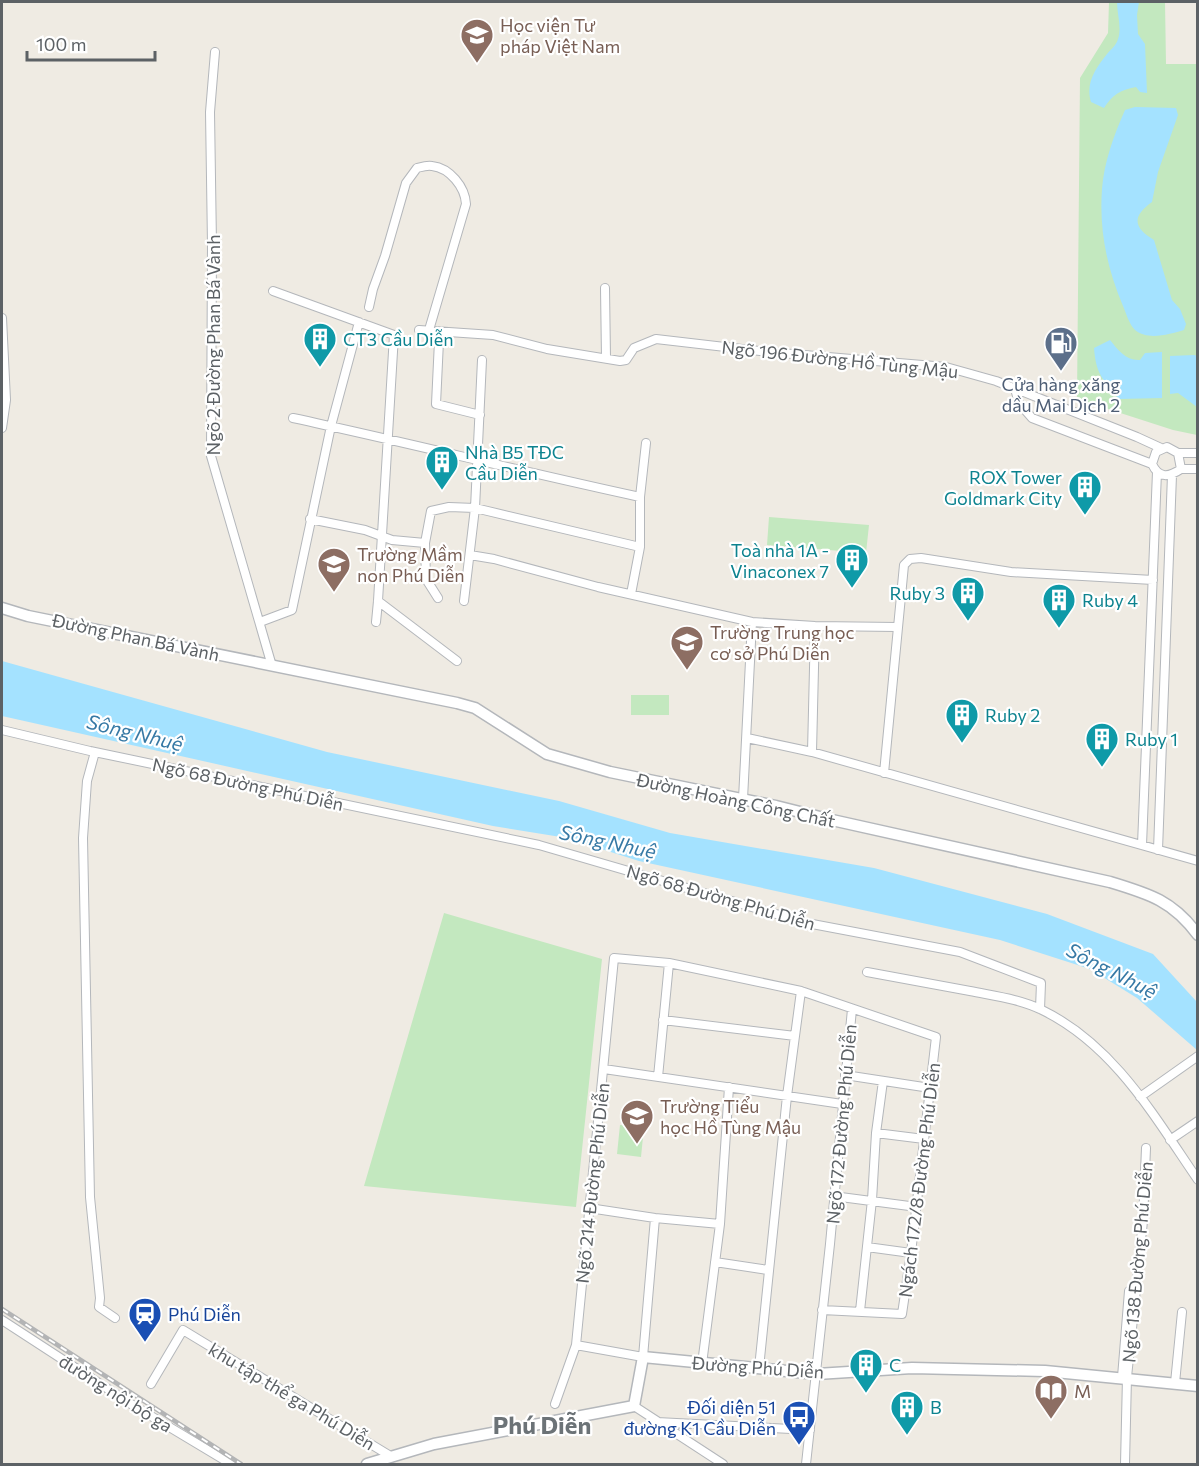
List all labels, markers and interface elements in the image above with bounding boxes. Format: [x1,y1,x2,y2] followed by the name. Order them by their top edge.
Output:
[500,14,620,57] place label: Học viện Tư pháp Việt Nam
[459,17,495,64] school or university icon: Học viện Tư pháp Việt Nam
[27,24,154,62] scale bar
[36,33,86,55] text: 100 m
[202,235,224,455] street label: Ngõ 2 Đường Phan Bá Vành
[302,321,338,368] building icon: CT3 Cầu Diễn
[1043,325,1079,372] fuel station icon: Cửa hàng xăng dầu Mai Dịch 2
[343,328,453,350] place label: CT3 Cầu Diễn
[721,336,959,382] street label: Ngõ 196 Đường Hồ Tùng Mậu
[1002,373,1121,416] place label: Cửa hàng xăng dầu Mai Dịch 2
[465,441,564,484] place label: Nhà B5 TĐC Cầu Diễn
[424,444,460,491] building icon: Nhà B5 TĐC Cầu Diễn
[944,466,1062,509] place label: ROX Tower Goldmark City
[1067,469,1103,516] building icon: ROX Tower Goldmark City
[730,539,829,582] place label: Toà nhà 1A - Vinaconex 7
[834,542,870,589] building icon: Toà nhà 1A - Vinaconex 7
[357,543,465,586] place label: Trường Mầm non Phú Diễn
[316,546,352,593] school or university icon: Trường Mầm non Phú Diễn
[950,575,986,622] building icon: Ruby 3
[890,582,945,604] place label: Ruby 3
[1041,582,1077,629] building icon: Ruby 4
[1082,589,1138,611] place label: Ruby 4
[50,608,221,665] street label: Đường Phan Bá Vành
[710,621,854,664] place label: Trường Trung học cơ sở Phú Diễn
[669,624,705,671] school or university icon: Trường Trung học cơ sở Phú Diễn
[944,697,980,744] building icon: Ruby 2
[985,704,1040,726] place label: Ruby 2
[85,708,186,756] water label: Sông Nhuệ
[1084,721,1120,768] building icon: Ruby 1
[1125,728,1178,750] place label: Ruby 1
[150,753,346,815] street label: Ngõ 68 Đường Phú Diễn
[634,768,837,832] street label: Đường Hoàng Công Chất
[558,819,659,863] water label: Sông Nhuệ
[624,860,818,934] street label: Ngõ 68 Đường Phú Diễn
[1063,937,1162,1003] water label: Sông Nhuệ
[821,1023,861,1225] street label: Ngõ 172 Đường Phú Diễn
[894,1061,944,1299] street label: Ngách 172/8 Đường Phú Diễn
[571,1082,613,1284] street label: Ngõ 214 Đường Phú Diễn
[660,1095,801,1138] place label: Trường Tiểu học Hồ Tùng Mậu
[619,1098,655,1145] school or university icon: Trường Tiểu học Hồ Tùng Mậu
[1117,1160,1157,1364] street label: Ngõ 138 Đường Phú Diễn
[127,1296,163,1343] station icon: Phú Diễn
[168,1303,241,1325] place label: Phú Diễn
[205,1338,379,1454] street label: khu tập thể ga Phú Diễn
[848,1347,884,1394] building icon: C
[55,1349,177,1437] street label: đường nội bộ ga
[690,1351,825,1383] street label: Đường Phú Diễn
[889,1354,901,1376] place label: C
[1033,1373,1069,1420] library icon: M
[1074,1380,1091,1402] place label: M
[889,1389,925,1436] building icon: B
[624,1396,776,1439] place label: Đối diện 51 đường K1 Cầu Diễn
[930,1396,942,1418] place label: B
[781,1399,817,1446] bus stop icon: Đối diện 51 đường K1 Cầu Diễn
[493,1410,591,1439] district label: Phú Diễn

